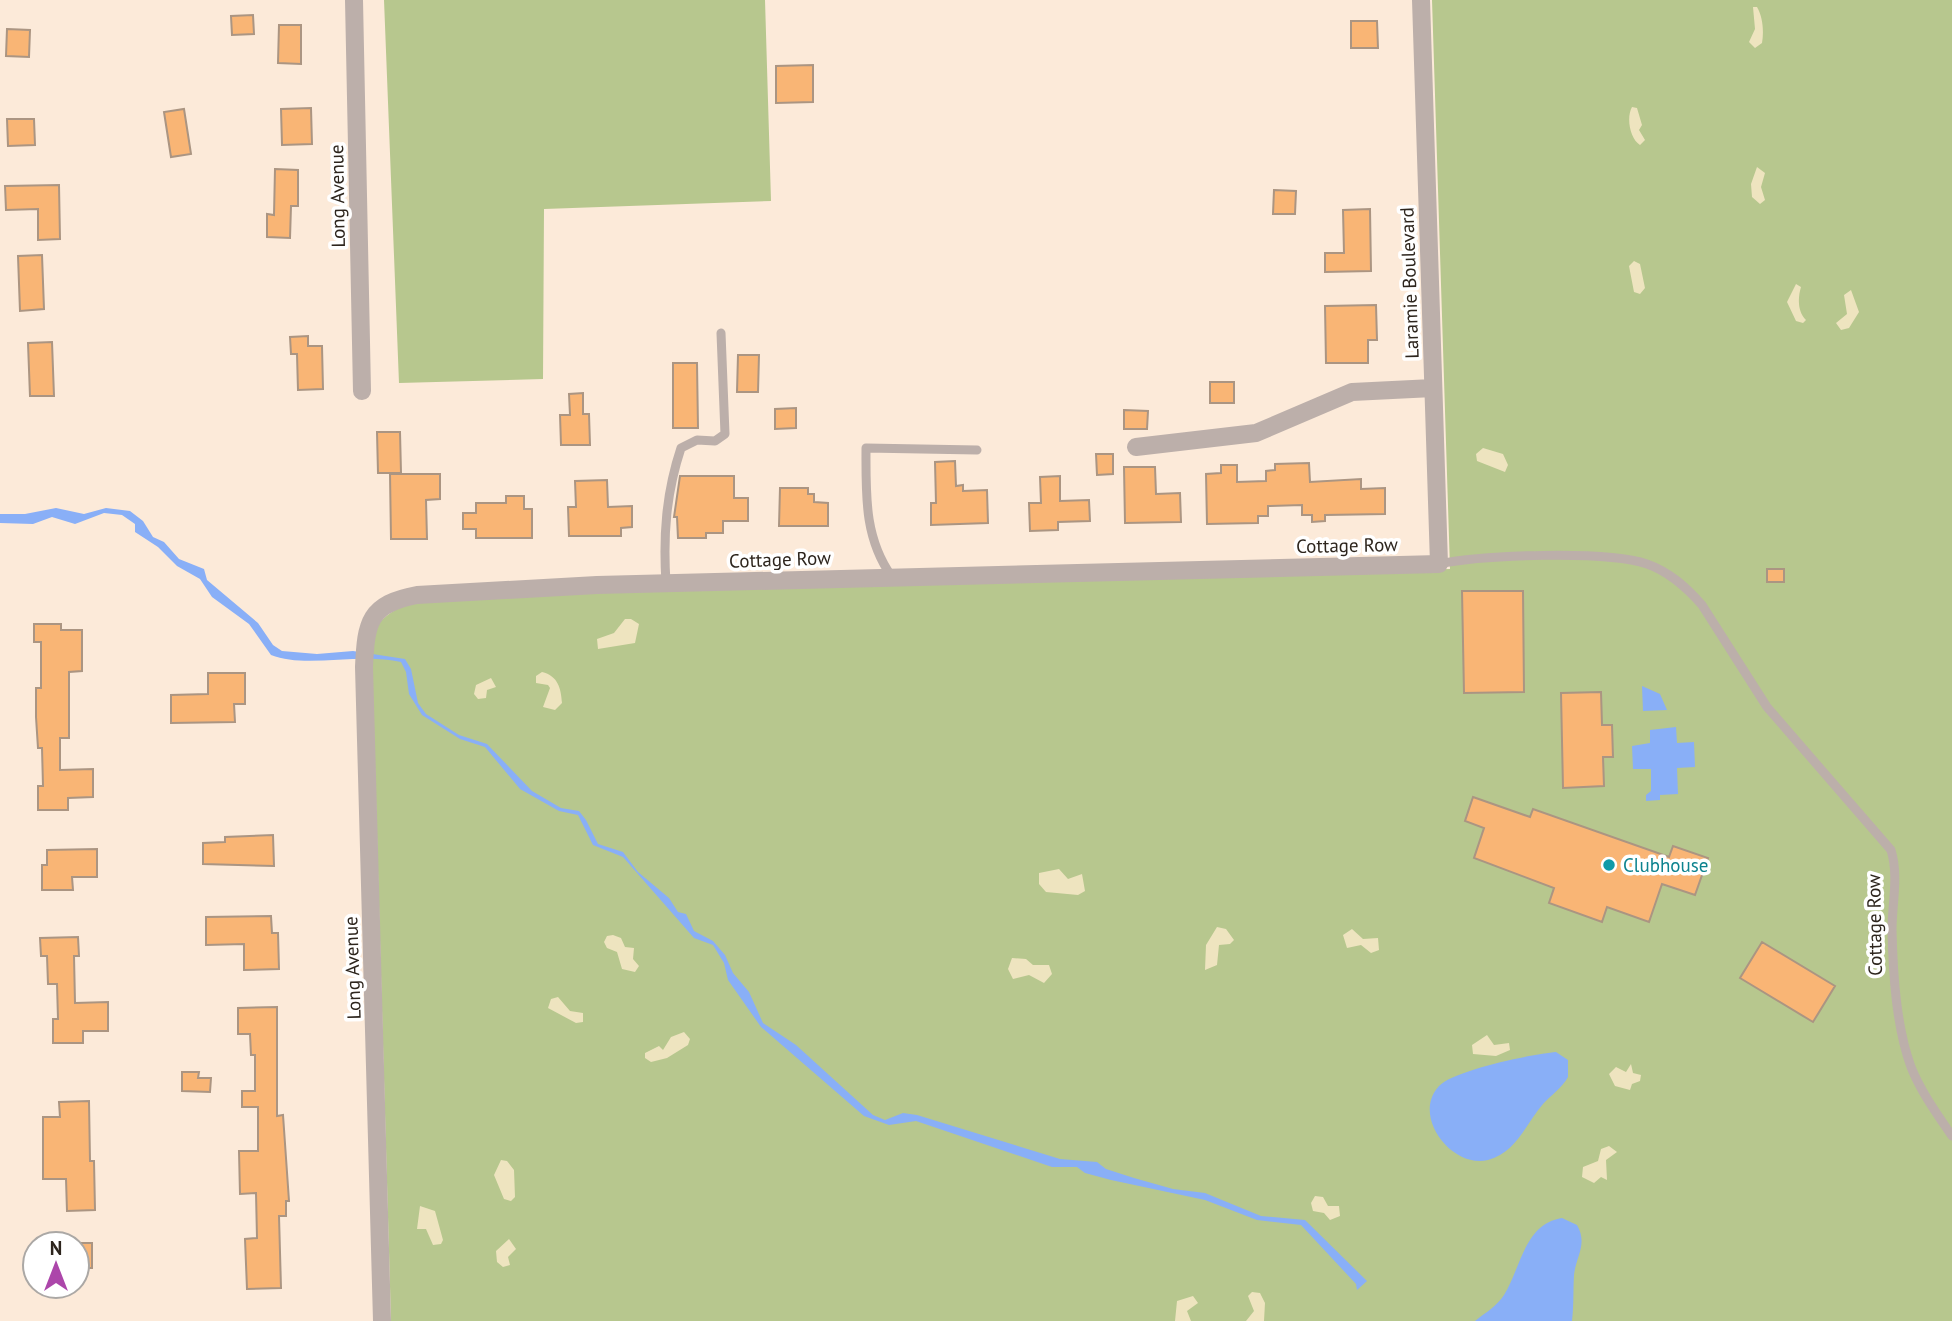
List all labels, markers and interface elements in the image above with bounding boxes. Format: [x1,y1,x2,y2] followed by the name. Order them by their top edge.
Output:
[324,144,350,248] street label: Long Avenue
[1394,207,1424,359] street label: Laramie Boulevard
[1296,532,1398,558] street label: Cottage Row
[729,545,831,573] street label: Cottage Row
[1623,853,1708,877] place label: Clubhouse
[1601,857,1617,873] marker: Clubhouse
[1861,874,1887,976] street label: Cottage Row
[338,916,366,1020] street label: Long Avenue
[21,1230,91,1300] north arrow
[50,1236,62,1260] text: N

